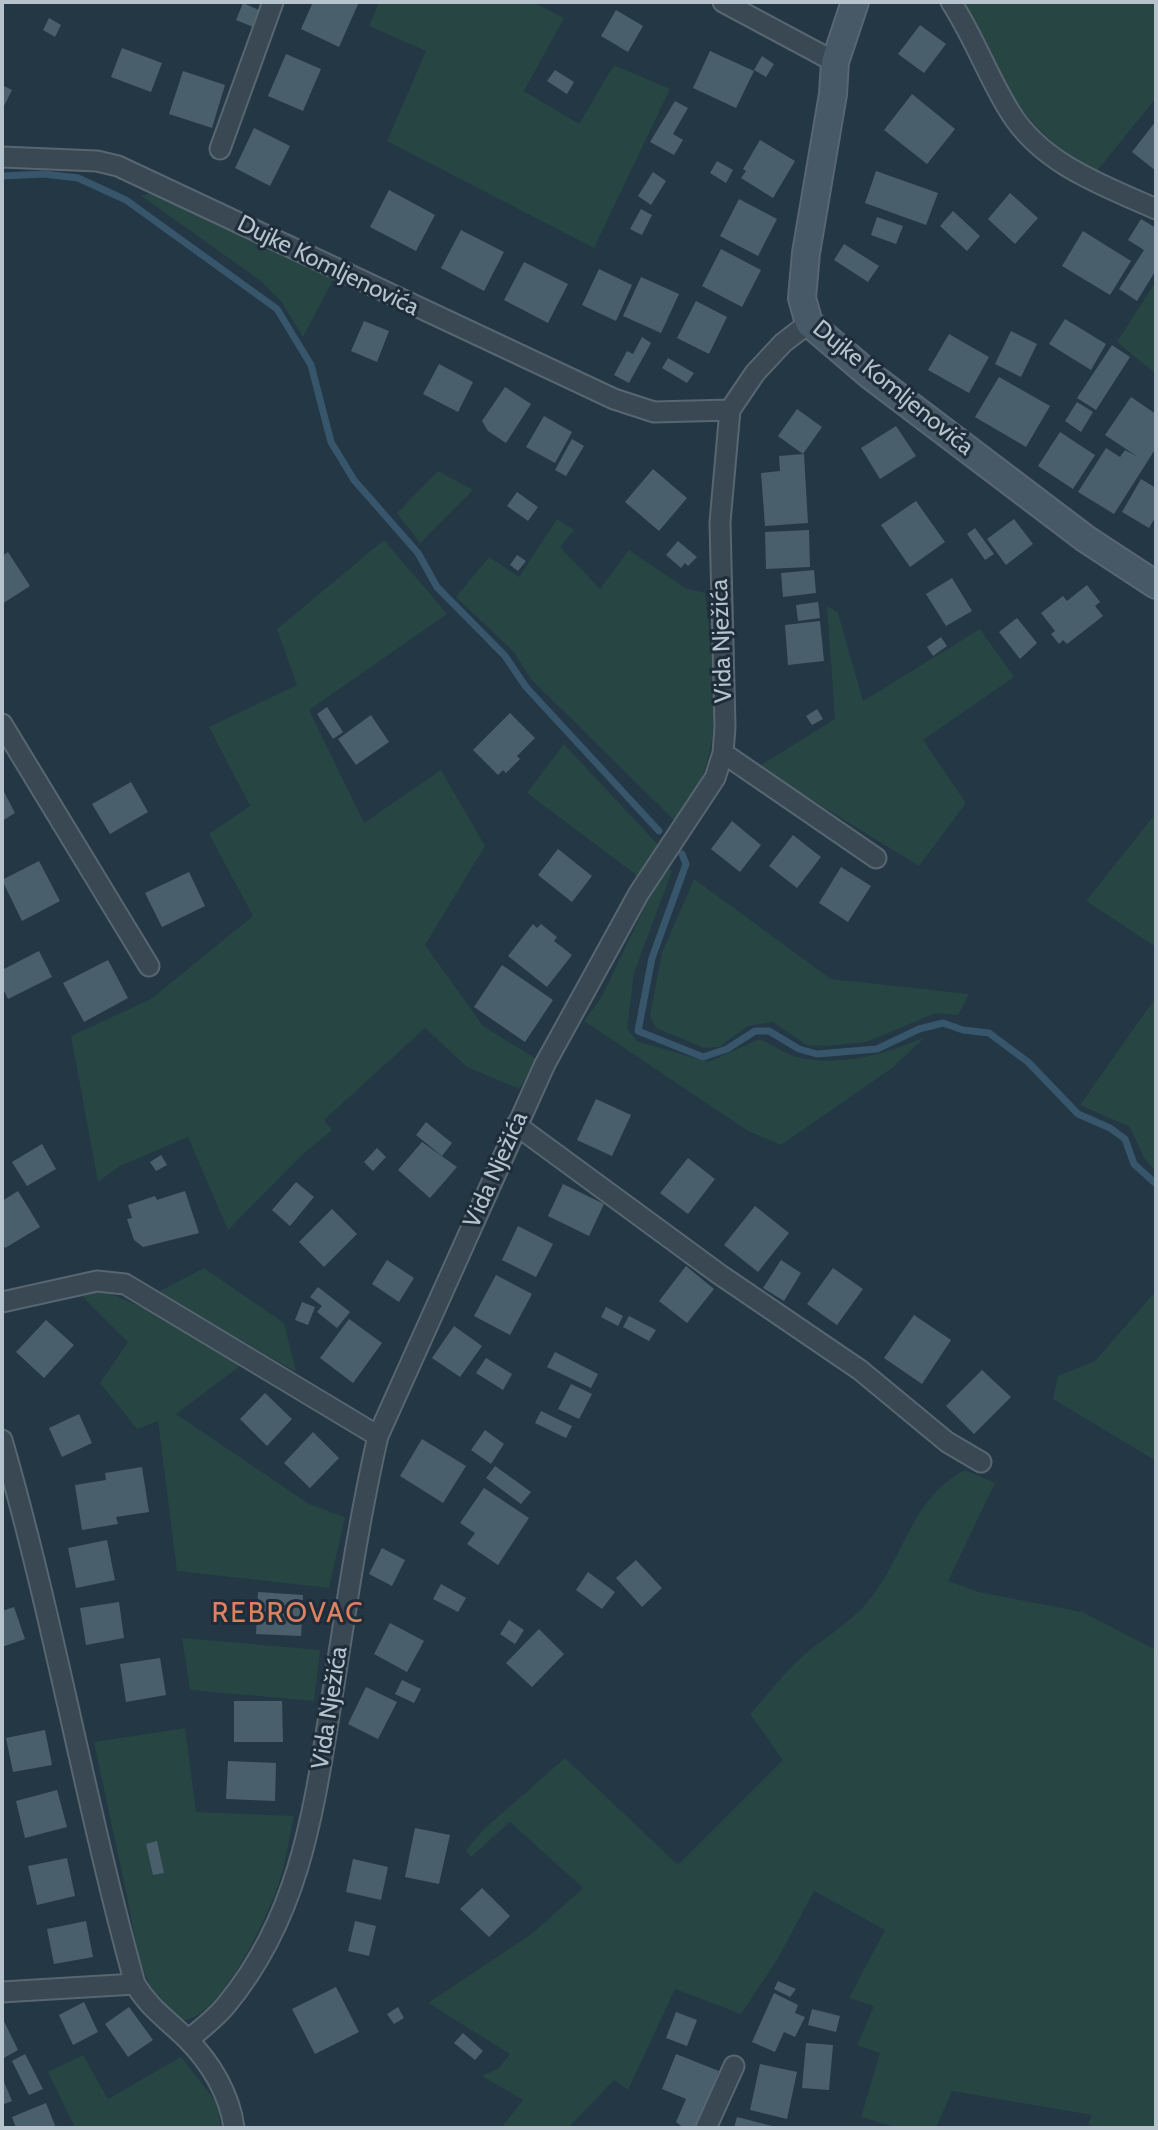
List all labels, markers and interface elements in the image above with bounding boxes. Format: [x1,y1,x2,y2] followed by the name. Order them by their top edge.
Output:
[232,210,424,322] street label: Dujke Komljenovića
[807,314,979,462] street label: Dujke Komljenovića
[705,579,739,703] street label: Vida Nježića
[458,1108,534,1232] street label: Vida Nježića
[212,1597,364,1631] district label: REBROVAC
[306,1645,354,1771] street label: Vida Nježića

